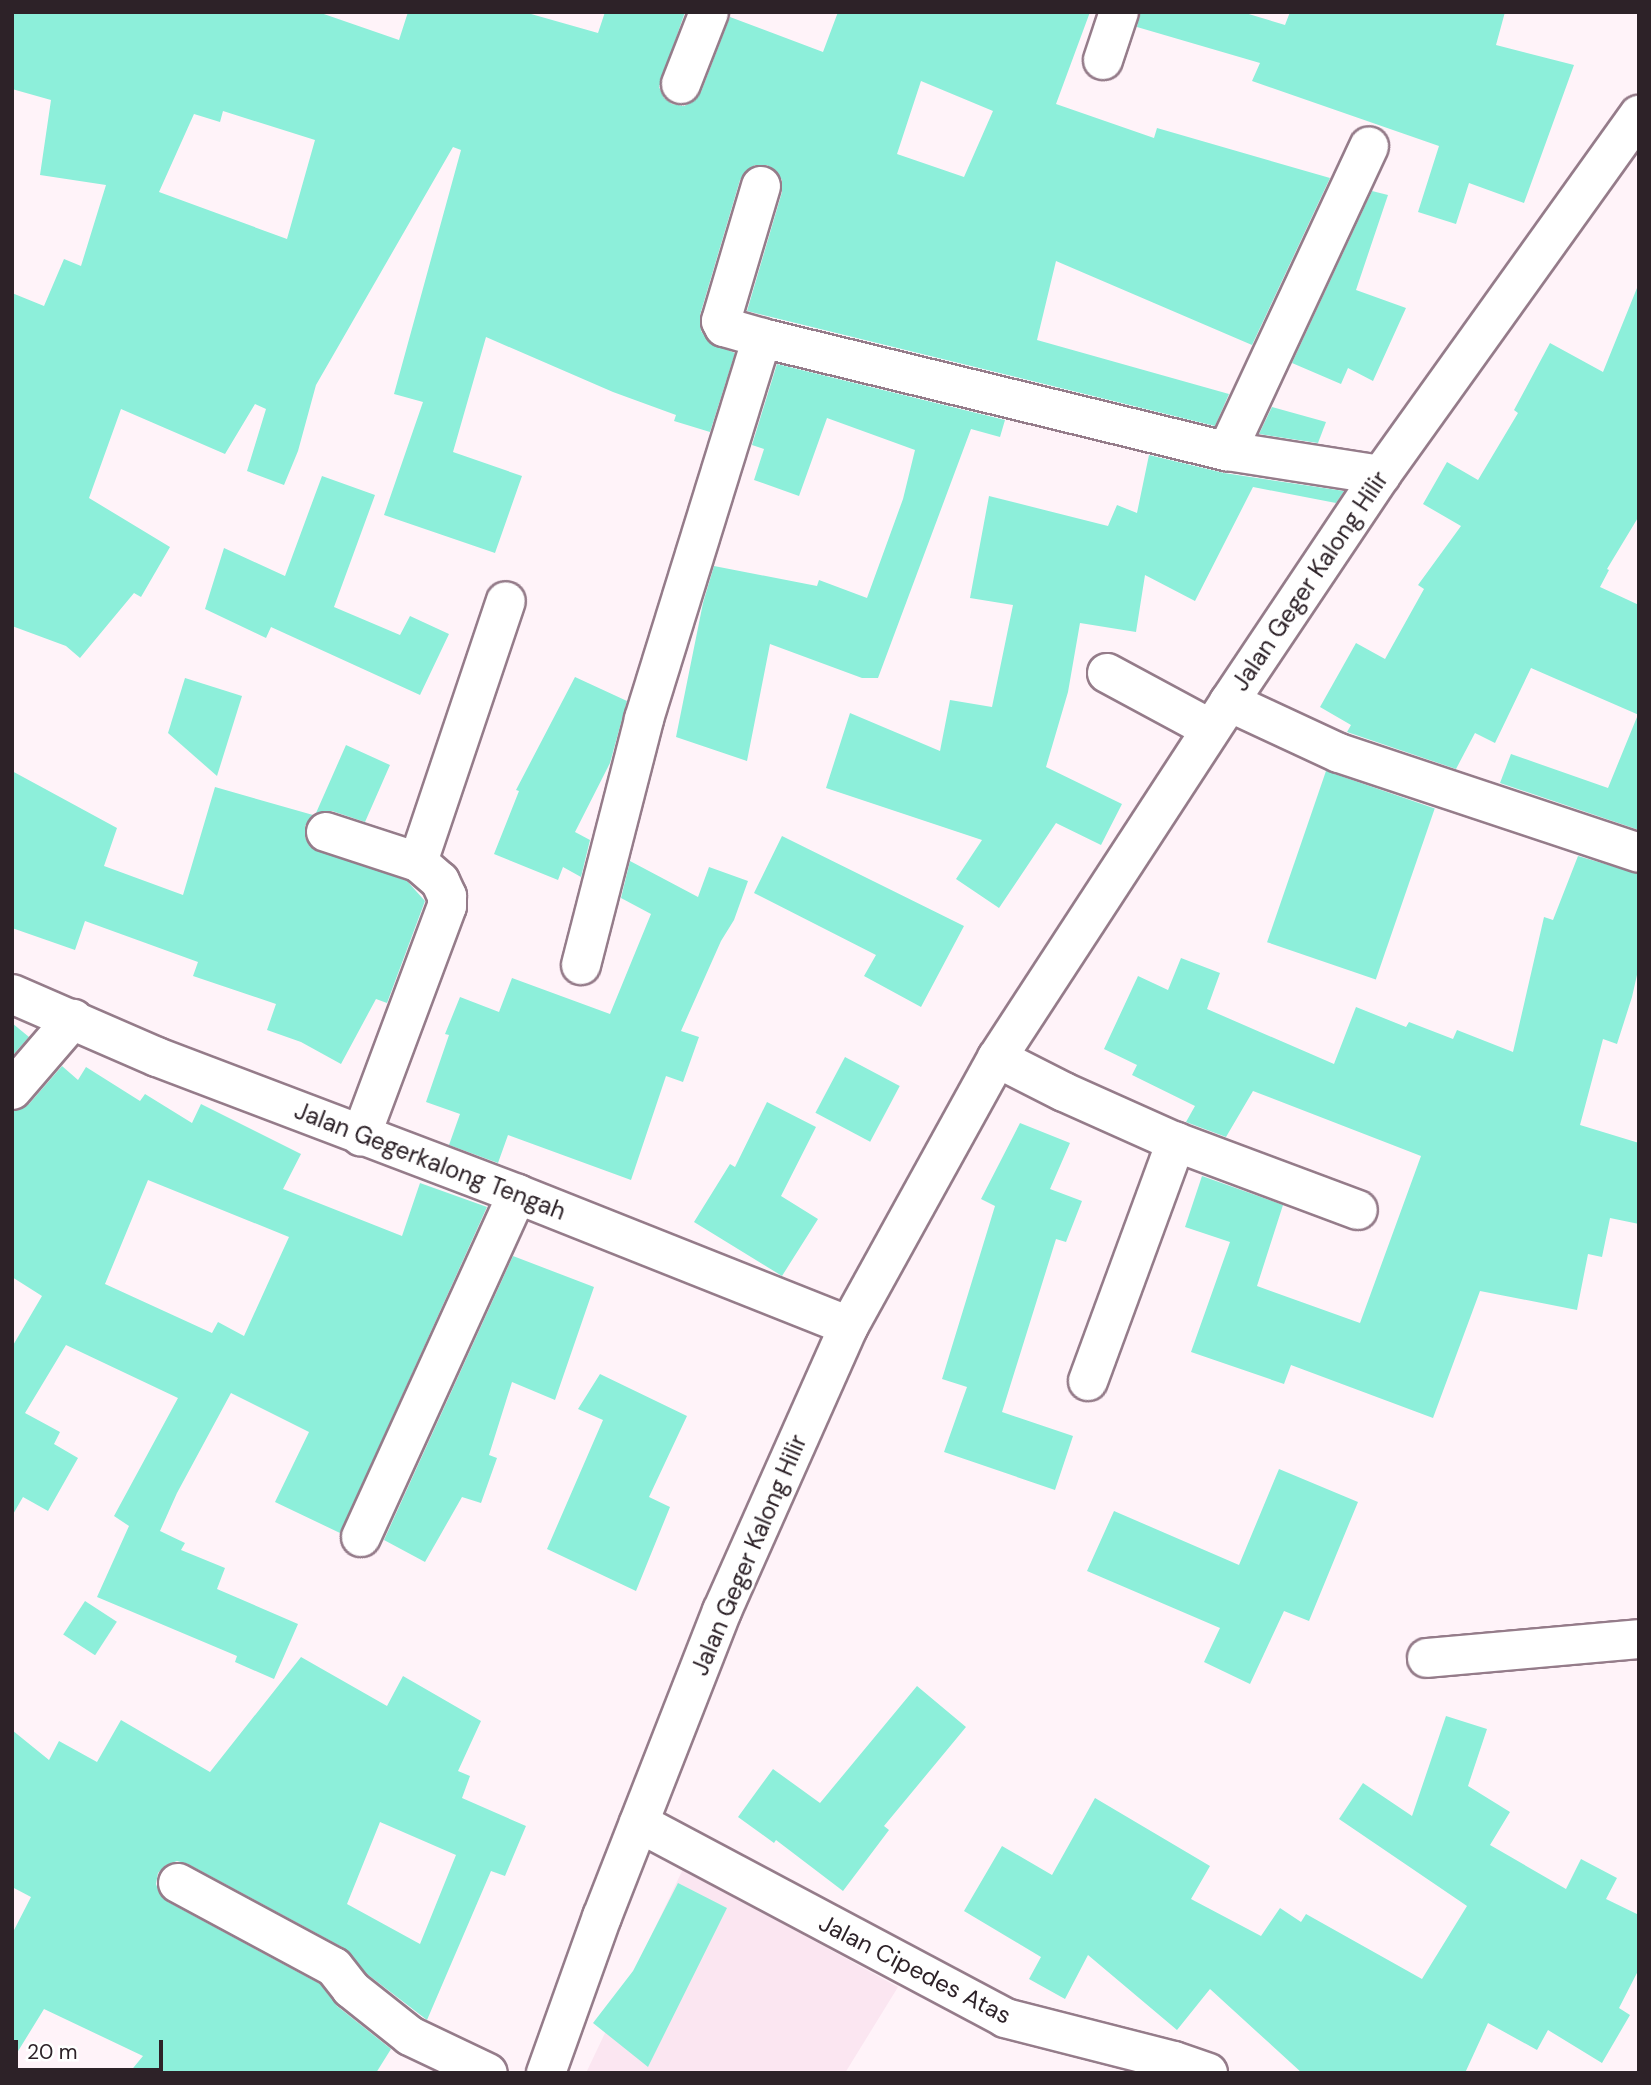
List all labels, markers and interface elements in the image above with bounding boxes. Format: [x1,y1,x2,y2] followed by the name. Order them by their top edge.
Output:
[1226,466,1394,696] street label: Jalan Geger Kalong Hilir
[290,1096,570,1226] street label: Jalan Gegerkalong Tengah
[685,1430,813,1680] street label: Jalan Geger Kalong Hilir
[814,1908,1016,2030] street label: Jalan Cipedes Atas
[18,2025,166,2070] scale bar
[27,2038,78,2066] text: 20 m

